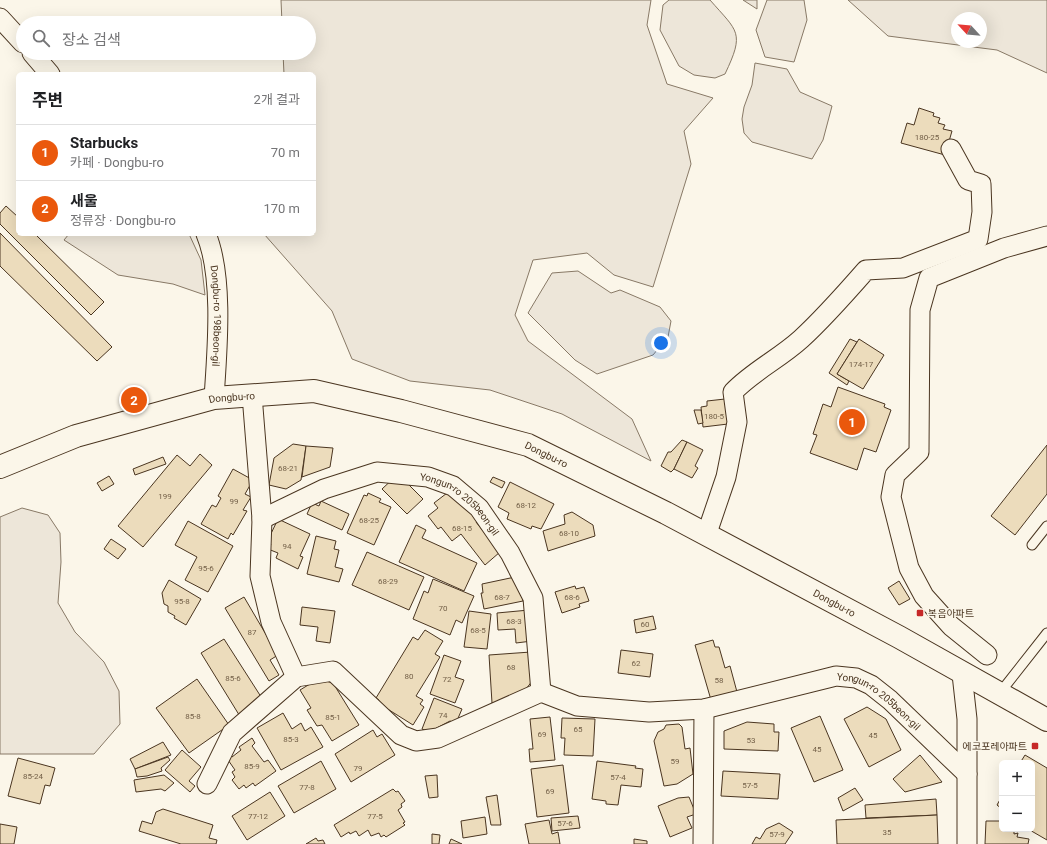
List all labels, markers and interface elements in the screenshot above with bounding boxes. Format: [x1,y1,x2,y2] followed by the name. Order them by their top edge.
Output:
[951,12,987,48] north arrow
[16,16,316,60] search box
[30,27,52,49] icon: search
[62,31,121,49] text: 장소 검색
[32,90,63,110] text: 주변
[254,92,300,107] text: 2개 결과
[915,133,940,142] house number: 180-25
[70,134,138,152] text: Starbucks
[41,145,49,160] text: 1
[271,145,300,160] text: 70 m
[70,155,164,170] text: 카페 · Dongbu-ro
[70,192,98,210] text: 새울
[41,201,49,216] text: 2
[263,201,300,216] text: 170 m
[70,213,176,228] text: 정류장 · Dongbu-ro
[209,264,223,367] street label: Dongbu-ro 198beon-gil
[651,333,671,353] your location
[849,360,874,369] house number: 174-17
[121,385,147,415] pin: 2
[207,390,256,405] street label: Dongbu-ro
[839,407,865,437] pin: 1
[704,412,725,421] house number: 180-5
[523,439,570,469] street label: Dongbu-ro
[278,464,298,473] house number: 68-21
[420,471,501,537] street label: Yongun-ro 205beon-gil
[158,492,172,501] house number: 199
[230,497,239,506] house number: 99
[516,501,537,510] house number: 68-12
[359,516,380,525] house number: 68-25
[452,524,473,533] house number: 68-15
[559,529,580,538] house number: 68-10
[283,542,292,551] house number: 94
[198,564,214,573] house number: 95-6
[378,577,398,586] house number: 68-29
[812,587,858,619] street label: Dongbu-ro
[494,593,510,602] house number: 68-7
[564,593,580,602] house number: 68-6
[174,597,190,606] house number: 95-8
[439,604,448,613] house number: 70
[915,608,925,618] marker: 복음아파트
[928,608,974,619] place label: 복음아파트
[506,617,522,626] house number: 68-3
[641,620,650,629] house number: 60
[470,626,486,635] house number: 68-5
[248,628,257,637] house number: 87
[632,659,641,668] house number: 62
[507,663,516,672] house number: 68
[836,671,923,732] street label: Yongun-ro 205beon-gil
[405,672,414,681] house number: 80
[225,674,241,683] house number: 85-6
[443,675,452,684] house number: 72
[715,676,724,685] house number: 58
[439,711,448,720] house number: 74
[185,712,201,721] house number: 85-8
[325,713,341,722] house number: 85-1
[574,725,583,734] house number: 65
[538,730,547,739] house number: 69
[869,731,878,740] house number: 45
[283,735,299,744] house number: 85-3
[747,736,756,745] house number: 53
[963,741,1027,752] place label: 에코포레아파트
[1030,741,1040,751] marker: 에코포레아파트
[813,745,822,754] house number: 45
[671,757,680,766] house number: 59
[999,760,1035,832] map controls
[999,760,1035,796] button: +
[244,762,260,771] house number: 85-9
[354,764,363,773] house number: 79
[23,772,44,781] house number: 85-24
[610,773,626,782] house number: 57-4
[742,781,758,790] house number: 57-5
[299,783,315,792] house number: 77-8
[546,787,555,796] house number: 69
[999,796,1035,832] button: −
[248,812,269,821] house number: 77-12
[367,812,383,821] house number: 77-5
[557,819,573,828] house number: 57-6
[883,828,892,837] house number: 35
[769,830,785,839] house number: 57-9

